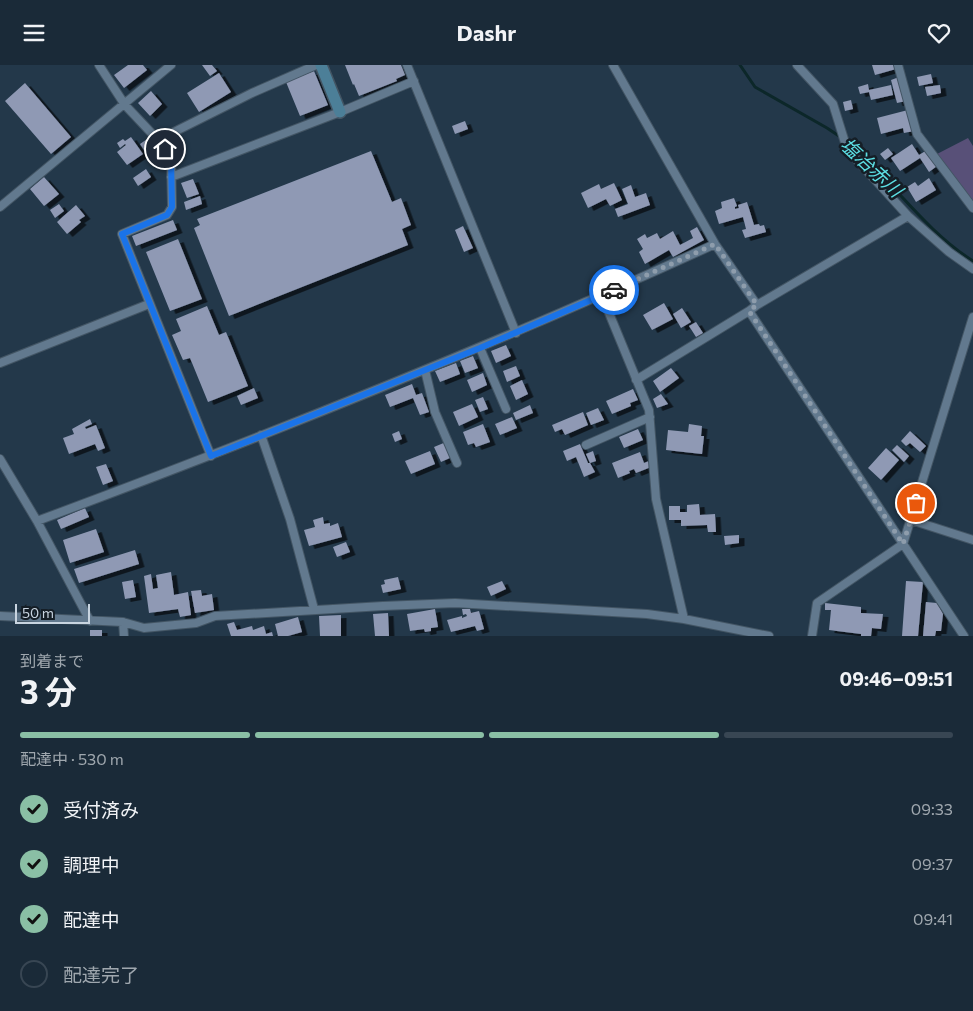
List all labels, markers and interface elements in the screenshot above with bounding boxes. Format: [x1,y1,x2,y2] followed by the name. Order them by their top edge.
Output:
[20,19,48,47] icon: menu
[457,19,516,46] text: Dashr
[925,19,953,47] icon: heart
[144,128,186,170] pin
[836,133,909,203] water label: 塩冶赤川
[151,135,179,163] icon: home
[589,265,639,315] courier
[600,276,628,304] icon: car
[895,482,937,524] pin
[902,489,930,517] icon: bag
[15,601,90,624] scale bar
[22,604,54,621] text: 50 m
[20,651,84,670] text: 到着まで
[840,667,953,690] text: 09:46–09:51
[20,671,77,711] text: 3 分
[20,749,124,768] text: 配達中 · 530 m
[20,795,48,823] icon: check
[63,798,139,821] text: 受付済み
[911,799,953,818] text: 09:33
[20,850,48,878] icon: check
[63,853,120,876] text: 調理中
[912,854,953,873] text: 09:37
[20,905,48,933] icon: check
[63,908,120,931] text: 配達中
[913,909,953,928] text: 09:41
[63,963,139,986] text: 配達完了

